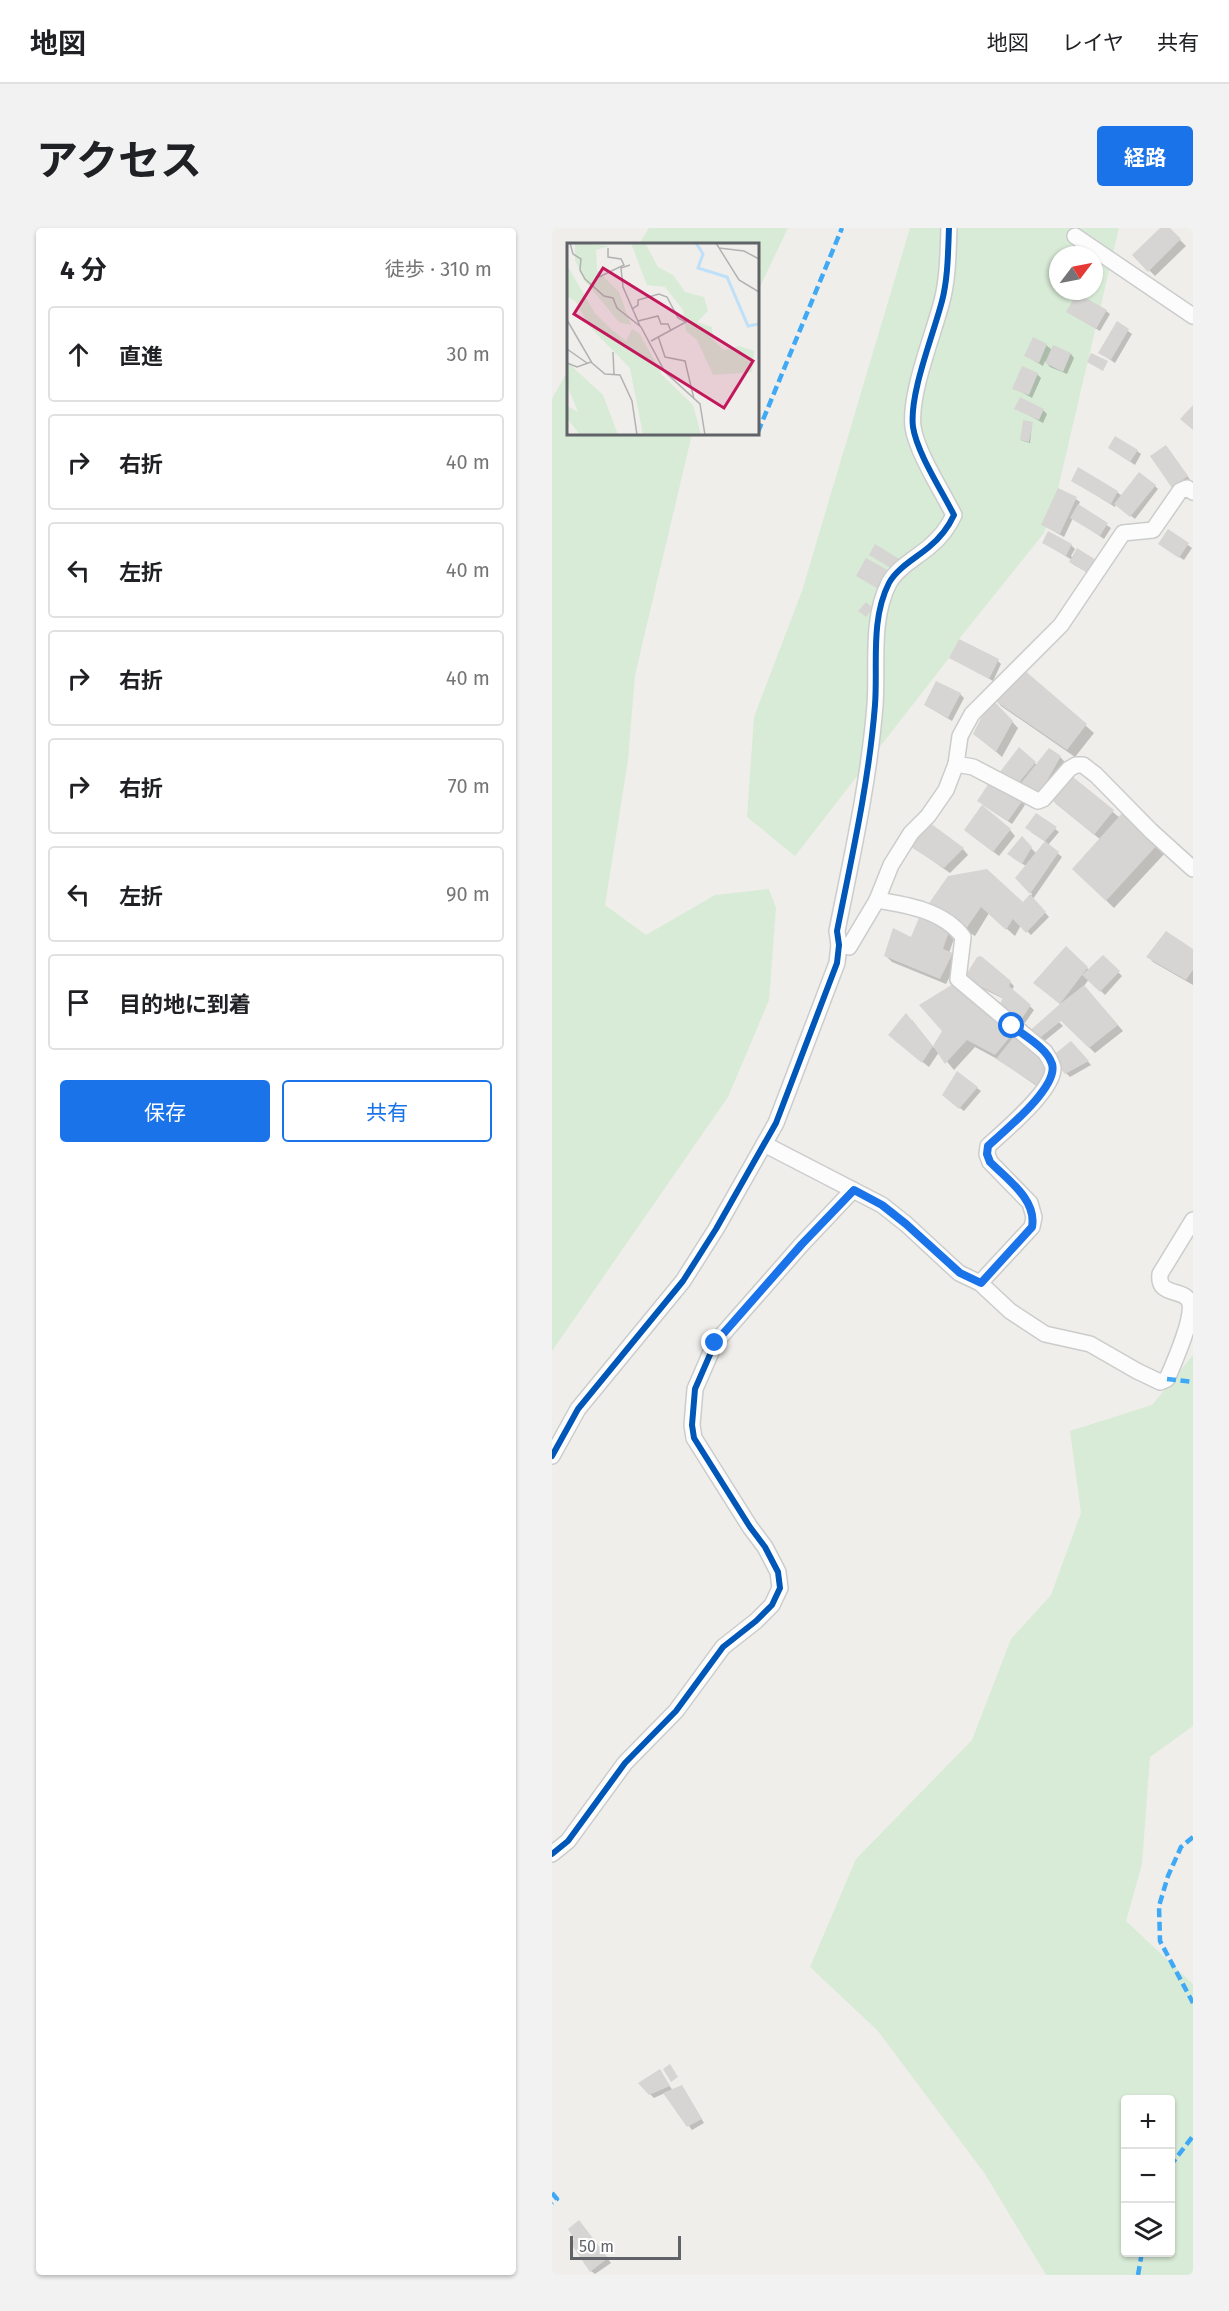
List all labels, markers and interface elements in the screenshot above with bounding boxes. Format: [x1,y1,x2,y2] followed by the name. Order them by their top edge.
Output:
[30,27,86,60] text: 地図
[987,30,1029,56] text: 地図
[1062,30,1124,56] text: レイヤ
[1157,30,1199,56] text: 共有
[1097,126,1193,186] button: 経路
[36,136,202,186] text: アクセス
[567,243,759,435] inset map
[1049,246,1103,300] north arrow
[60,255,107,286] text: 4 分
[385,257,492,281] text: 徒歩 · 310 m
[62,338,95,371] icon: ahead
[446,342,490,366] text: 30 m
[119,343,163,370] text: 直進
[62,446,95,479] icon: right
[446,450,490,474] text: 40 m
[119,451,163,478] text: 右折
[62,554,95,587] icon: left
[446,558,490,582] text: 40 m
[119,559,163,586] text: 左折
[62,662,95,695] icon: right
[446,666,490,690] text: 40 m
[119,667,163,694] text: 右折
[62,770,95,803] icon: right
[448,774,490,798] text: 70 m
[119,775,163,802] text: 右折
[62,878,95,911] icon: left
[446,882,490,906] text: 90 m
[119,883,163,910] text: 左折
[62,986,95,1019] icon: arrive
[119,991,251,1018] text: 目的地に到着
[998,1012,1024,1038] route start
[60,1080,270,1142] button: 保存
[282,1080,492,1142] button: 共有
[701,1329,727,1355] route end
[1121,2095,1175,2257] map controls
[1121,2095,1175,2149] button: +
[1121,2149,1175,2203] button: −
[1121,2203,1175,2257] button: layers
[570,2233,681,2260] scale bar
[579,2237,614,2256] text: 50 m

